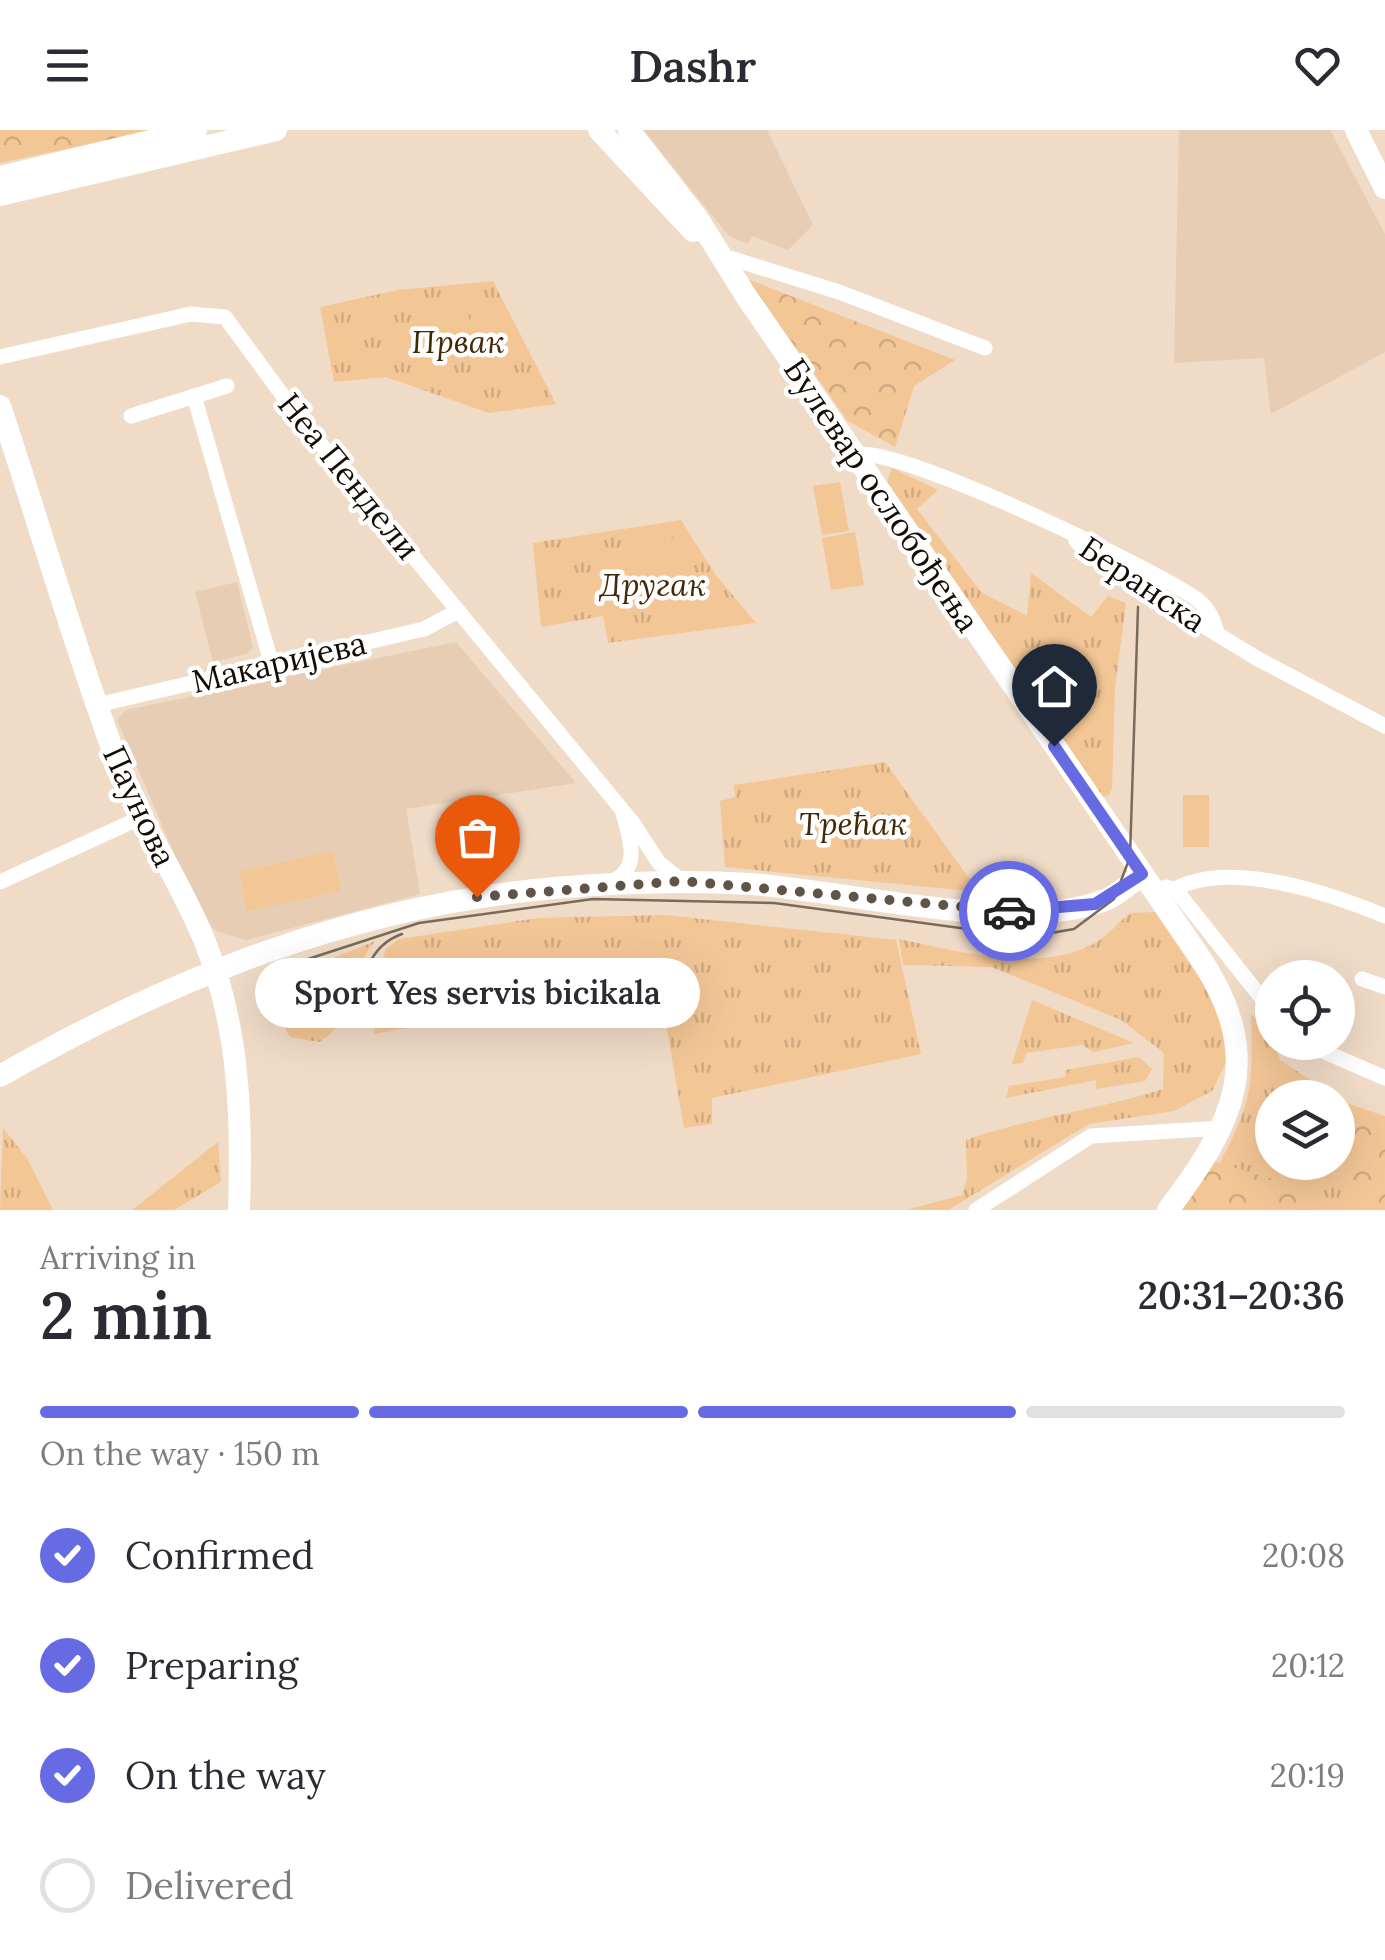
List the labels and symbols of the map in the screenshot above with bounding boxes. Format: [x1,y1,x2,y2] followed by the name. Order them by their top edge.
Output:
[411,321,505,362] park label: Првак
[775,350,989,640] street label: Булевар ослобођења
[269,384,429,568] street label: Неа Пендели
[1072,527,1214,641] street label: Беранска
[598,564,706,605] park label: Другак
[188,622,370,702] street label: Макаријева
[1012,644,1097,747] pin
[94,739,186,873] street label: Паунова
[435,795,520,898] pin
[799,803,907,844] park label: Трећак
[959,861,1059,961] courier
[255,957,700,1027] callout: Sport Yes servis bicikala

